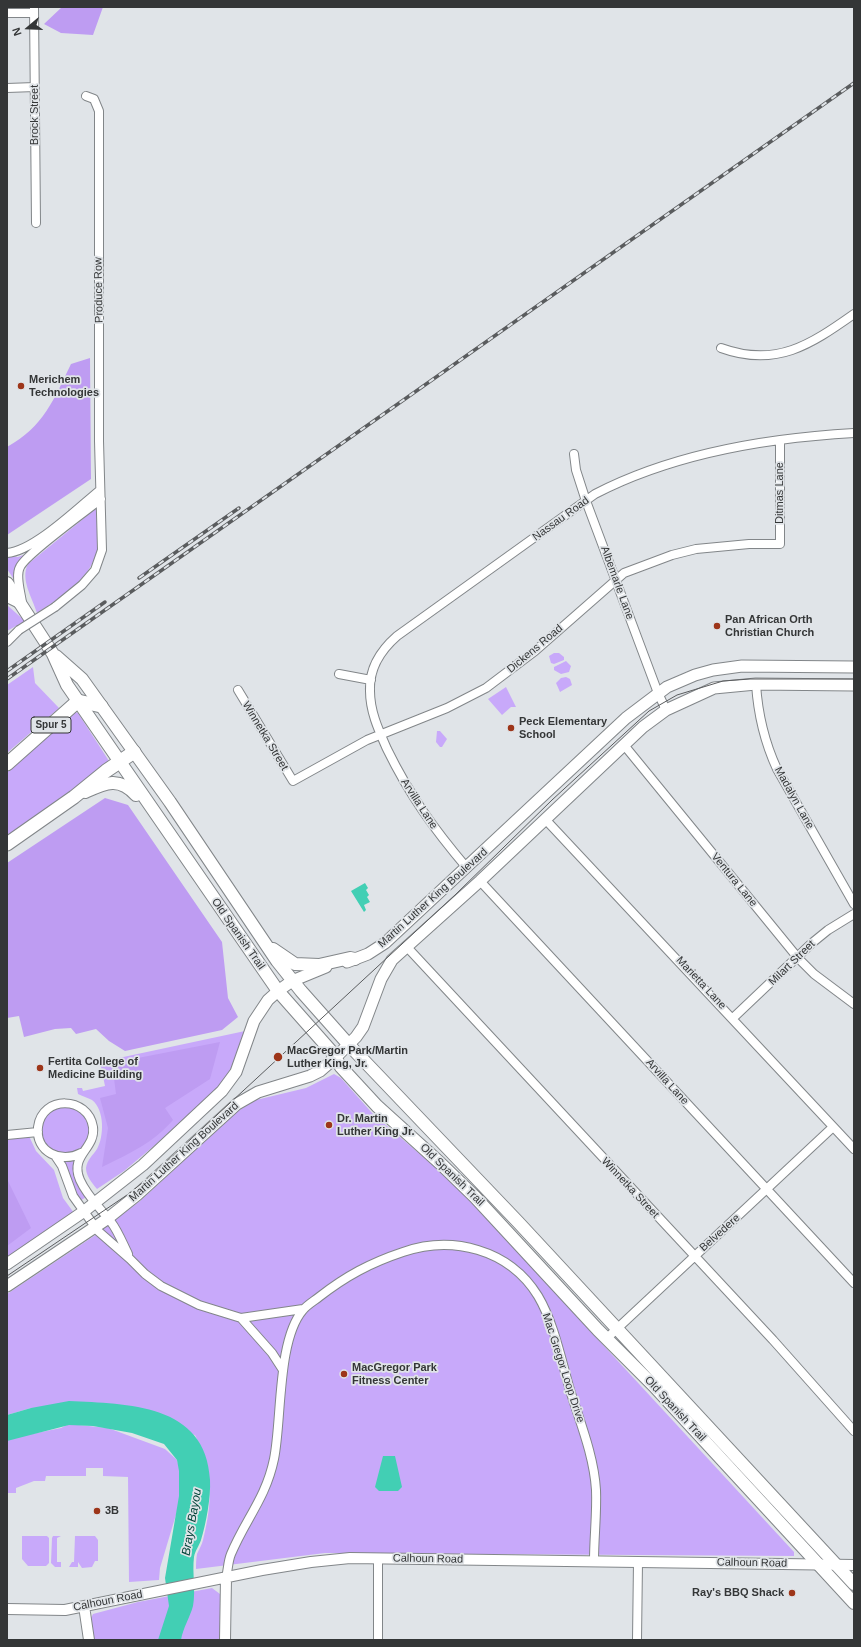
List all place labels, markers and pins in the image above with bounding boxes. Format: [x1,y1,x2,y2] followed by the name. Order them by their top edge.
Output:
[29,373,99,399] place label: Merichem Technologies
[16,381,26,391] marker: Merichem Technologies
[725,613,814,639] place label: Pan African Orth Christian Church
[712,621,722,631] marker: Pan African Orth Christian Church
[519,715,607,741] place label: Peck Elementary School
[506,723,516,733] marker: Peck Elementary School
[287,1044,408,1070] place label: MacGregor Park/Martin Luther King, Jr.
[272,1051,284,1063] marker: MacGregor Park/Martin Luther King, Jr.
[48,1055,142,1081] place label: Fertita College of Medicine Building
[35,1063,45,1073] marker: Fertita College of Medicine Building
[337,1112,415,1138] place label: Dr. Martin Luther King Jr.
[324,1120,334,1130] marker: Dr. Martin Luther King Jr.
[352,1361,437,1387] place label: MacGregor Park Fitness Center
[339,1369,349,1379] marker: MacGregor Park Fitness Center
[105,1504,119,1518] place label: 3B
[92,1506,102,1516] marker: 3B
[692,1586,784,1600] place label: Ray's BBQ Shack
[787,1588,797,1598] marker: Ray's BBQ Shack

